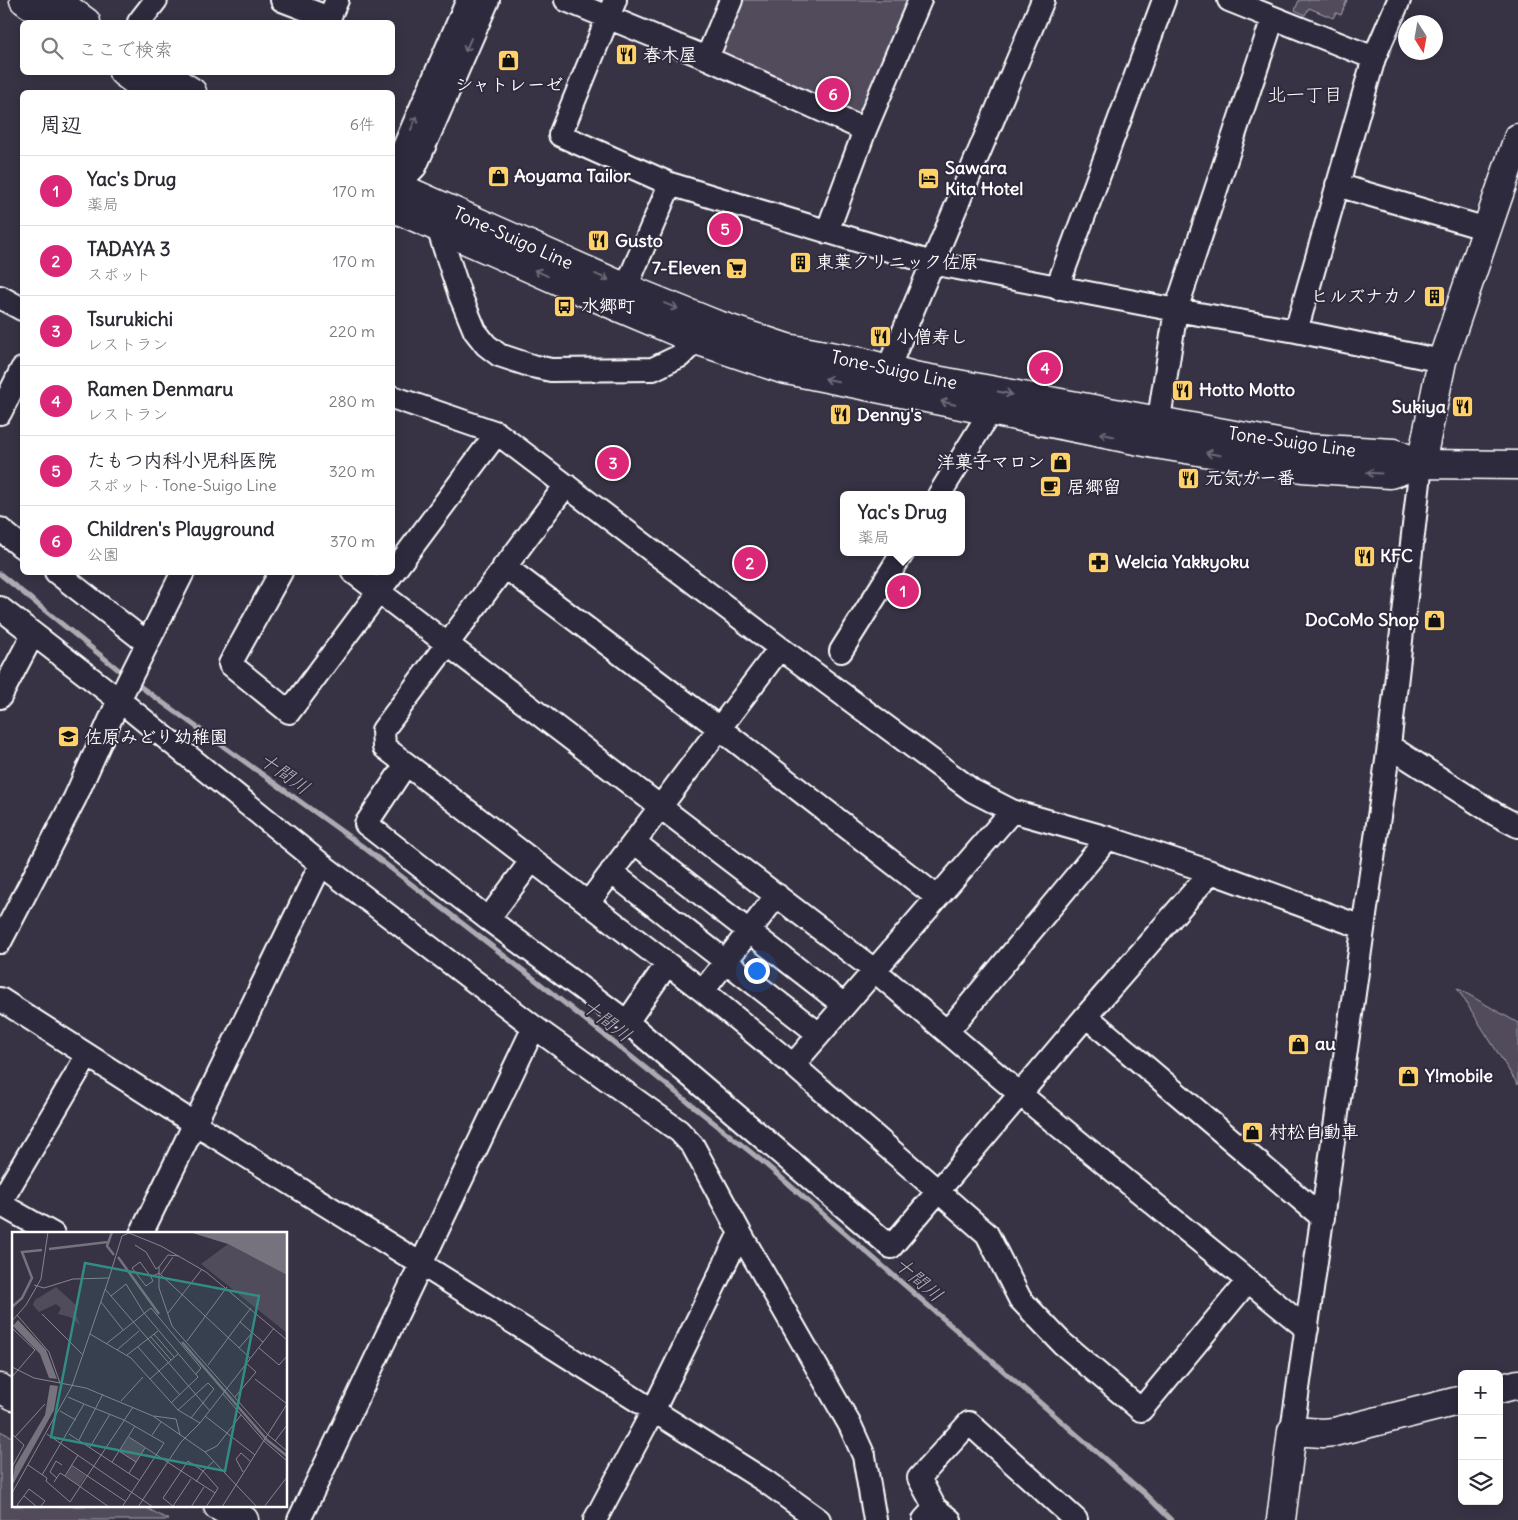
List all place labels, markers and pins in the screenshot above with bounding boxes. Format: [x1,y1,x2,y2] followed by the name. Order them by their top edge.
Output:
[615,43,639,67] restaurant icon: 春木屋
[643,43,697,66] place label: 春木屋
[497,48,521,72] shop icon: シャトレーゼ
[455,73,563,96] place label: シャトレーゼ
[817,75,849,113] pin: 6
[945,156,1023,200] place label: Sawara Kita Hotel
[486,164,510,188] shop icon: Aoyama Tailor
[514,164,631,187] place label: Aoyama Tailor
[917,166,941,190] hotel icon: Sawara Kita Hotel
[709,210,741,248] pin: 5
[587,229,611,253] restaurant icon: Gusto
[615,229,663,252] place label: Gusto
[788,250,812,274] building icon: 東葉クリニック佐原
[816,250,978,273] place label: 東葉クリニック佐原
[652,256,722,279] place label: 7-Eleven
[725,256,749,280] supermarket icon: 7-Eleven
[1311,284,1419,307] place label: ヒルズナカノ
[1423,284,1447,308] building icon: ヒルズナカノ
[553,294,577,318] bus stop icon: 水郷町
[581,294,635,317] place label: 水郷町
[868,325,892,349] restaurant icon: 小僧寿し
[896,325,968,348] place label: 小僧寿し
[1029,349,1061,387] pin: 4
[1171,378,1195,402] restaurant icon: Hotto Motto
[1199,378,1295,401] place label: Hotto Motto
[1392,395,1446,418] place label: Sukiya
[1450,395,1474,419] restaurant icon: Sukiya
[829,403,853,427] restaurant icon: Denny's
[857,403,922,426] place label: Denny's
[597,444,629,482] pin: 3
[937,450,1045,473] place label: 洋菓子マロン
[1049,450,1073,474] shop icon: 洋菓子マロン
[1177,466,1201,490] restaurant icon: 元気ガー番
[1205,466,1295,489] place label: 元気ガー番
[1039,475,1063,499] cafe icon: 居郷留
[1067,475,1121,498] place label: 居郷留
[734,544,766,582] pin: 2
[1352,544,1376,568] restaurant icon: KFC
[1380,544,1413,567] place label: KFC
[1087,550,1111,574] pharmacy icon: Welcia Yakkyoku
[1115,550,1250,573] place label: Welcia Yakkyoku
[887,572,919,610] pin: 1
[1305,608,1419,631] place label: DoCoMo Shop
[1423,608,1447,632] shop icon: DoCoMo Shop
[56,725,80,749] school or university icon: 佐原みどり幼稚園
[84,725,228,748] place label: 佐原みどり幼稚園
[1287,1032,1311,1056] shop icon: au
[1315,1032,1336,1055] place label: au
[1397,1064,1421,1088] shop icon: Y!mobile
[1424,1064,1493,1087] place label: Y!mobile
[1241,1120,1265,1144] shop icon: 村松自動車
[1269,1120,1359,1143] place label: 村松自動車

